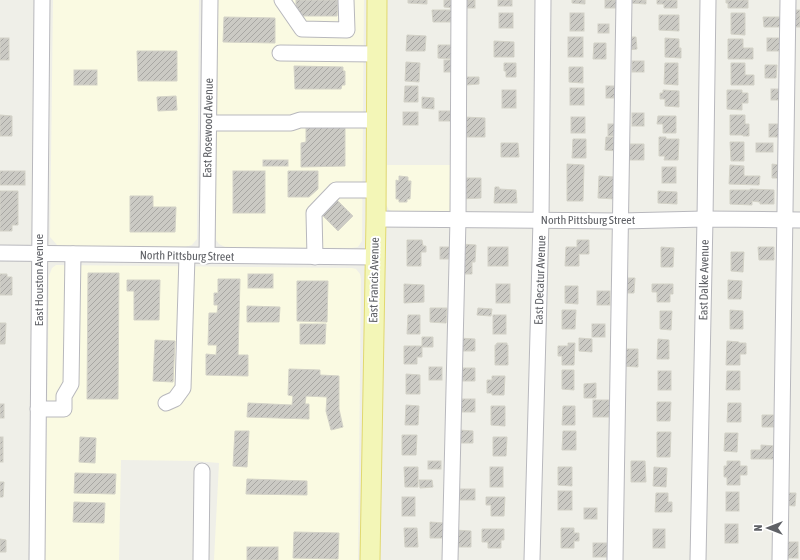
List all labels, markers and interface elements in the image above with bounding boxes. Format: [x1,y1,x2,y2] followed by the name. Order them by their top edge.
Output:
[200,78,216,178] street label: East Rosewood Avenue
[541,213,636,227] street label: North Pittsburg Street
[32,234,46,326] street label: East Houston Avenue
[531,235,549,325] street label: East Decatur Avenue
[366,237,382,323] street label: East Francis Avenue
[696,239,712,321] street label: East Dalke Avenue
[140,248,235,264] street label: North Pittsburg Street
[748,508,788,548] north arrow
[752,525,764,531] text: N

